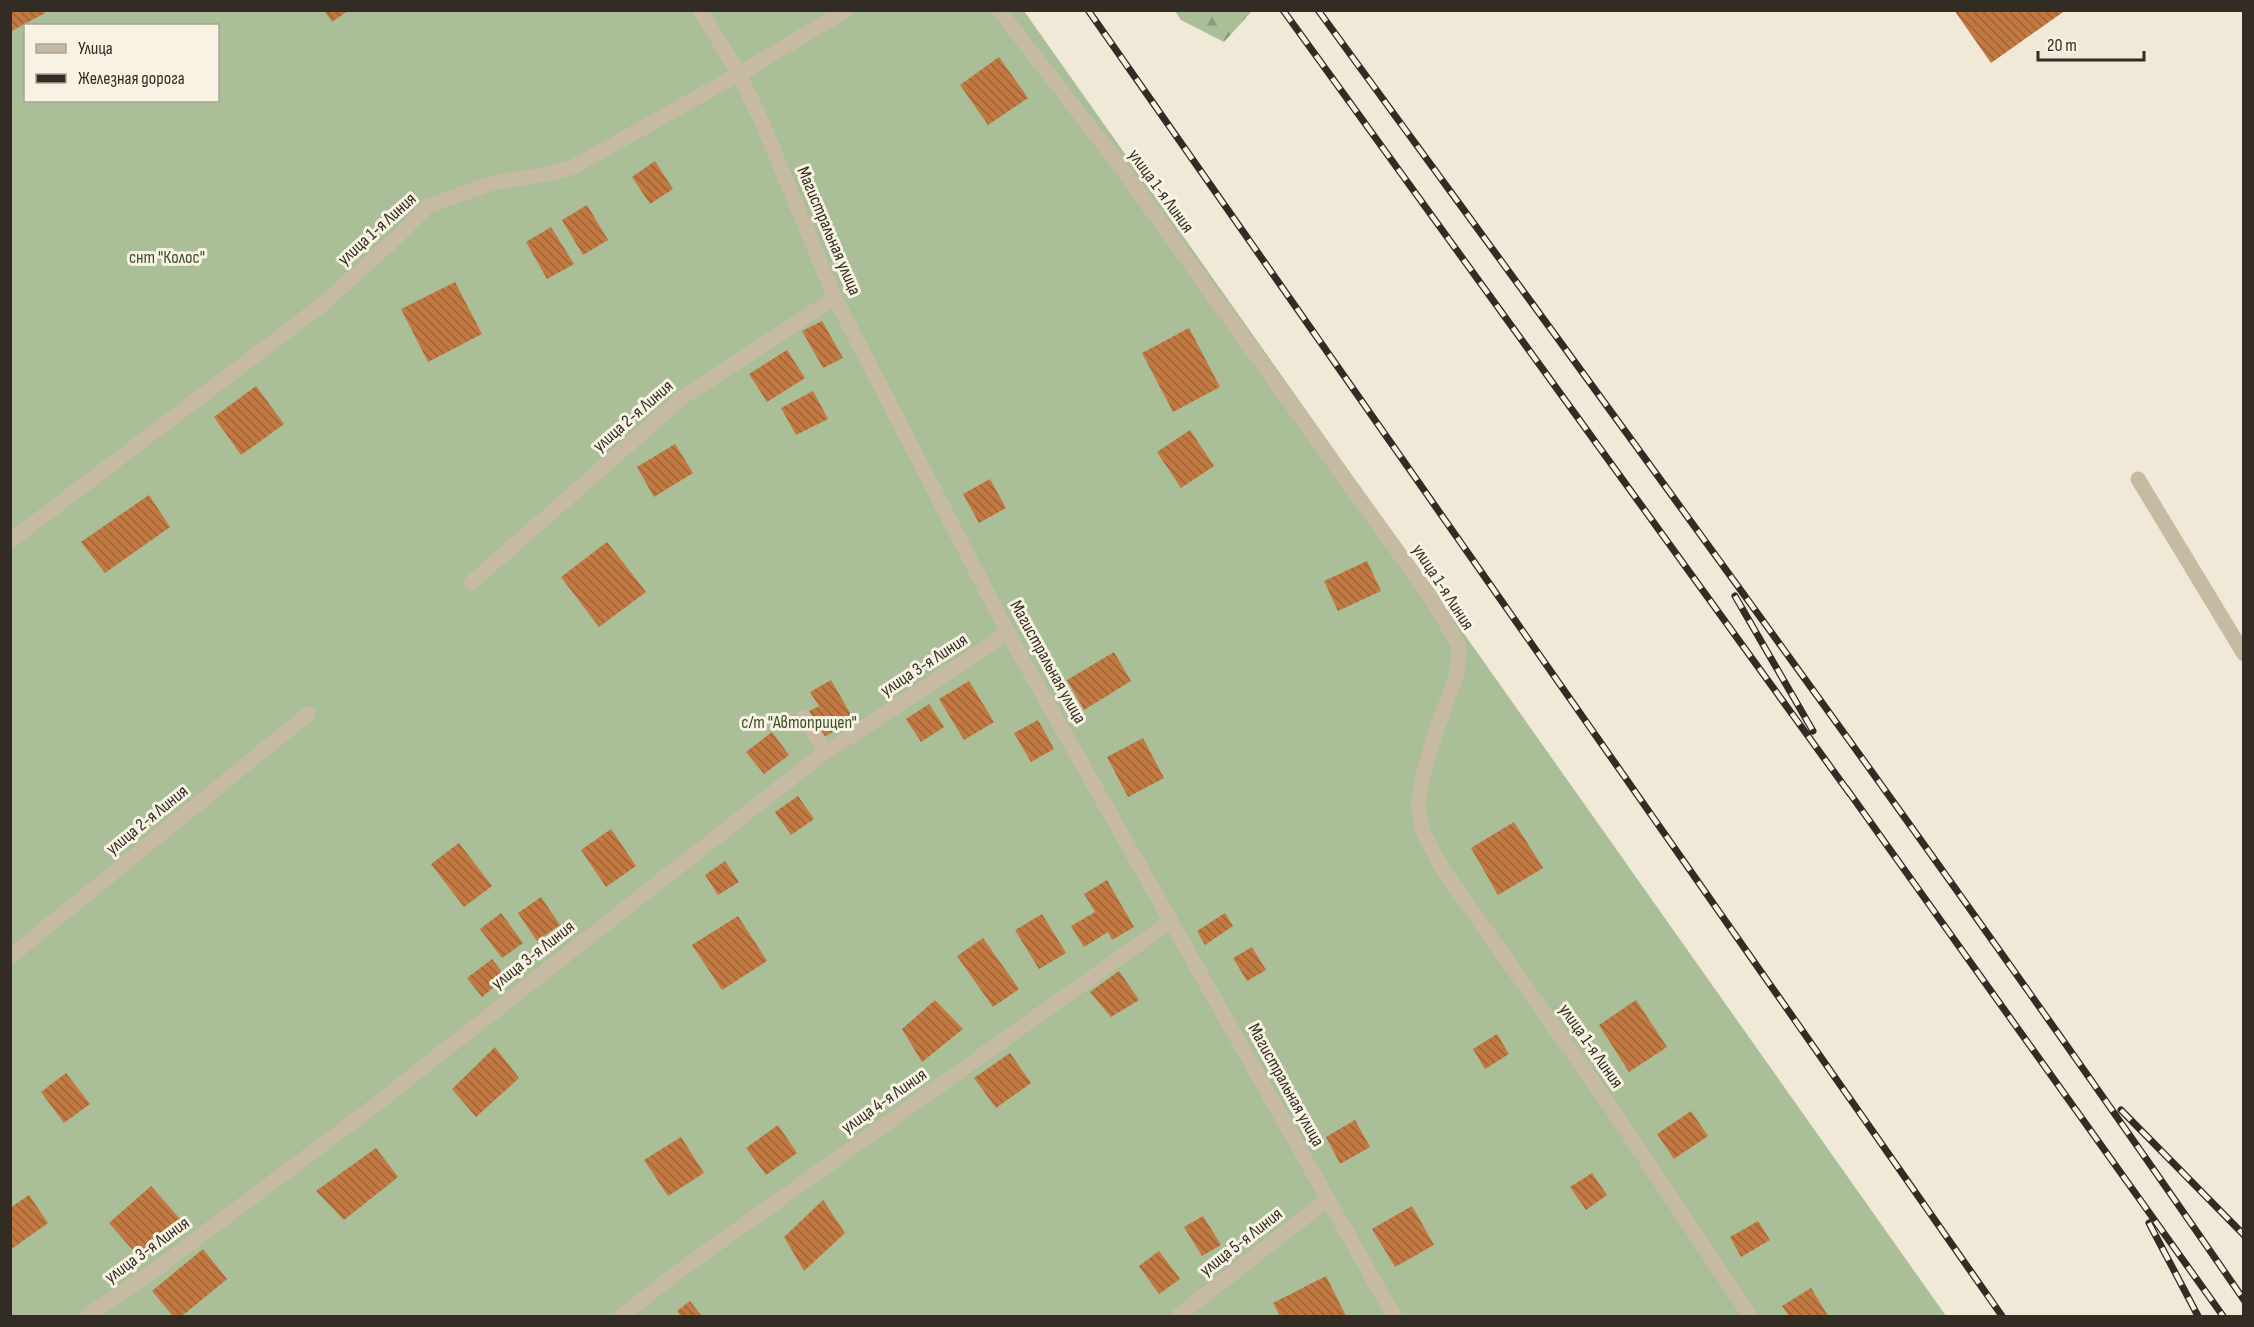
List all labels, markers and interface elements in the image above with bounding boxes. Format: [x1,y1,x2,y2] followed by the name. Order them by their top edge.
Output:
[24,24,219,102] legend
[2038,24,2144,62] scale bar
[2047,35,2077,56] text: 20 m
[78,38,113,59] text: Улица
[78,68,185,89] text: Железная дорога
[1124,145,1198,237] street label: улица 1-я Линия
[792,164,866,298] street label: Магистральная улица
[334,188,420,270] street label: улица 1-я Линия
[129,247,205,268] park label: снт "Колос"
[589,376,677,456] street label: улица 2-я Линия
[1407,540,1479,634] street label: улица 1-я Линия
[1005,597,1091,727] street label: Магистральная улица
[877,629,971,701] street label: улица 3-я Линия
[741,712,857,733] park label: с/т "Автоприцеп"
[102,781,192,859] street label: улица 2-я Линия
[487,916,579,994] street label: улица 3-я Линия
[1554,1000,1628,1092] street label: улица 1-я Линия
[1243,1020,1329,1150] street label: Магистральная улица
[837,1064,931,1138] street label: улица 4-я Линия
[1196,1203,1286,1281] street label: улица 5-я Линия
[101,1212,193,1288] street label: улица 3-я Линия

